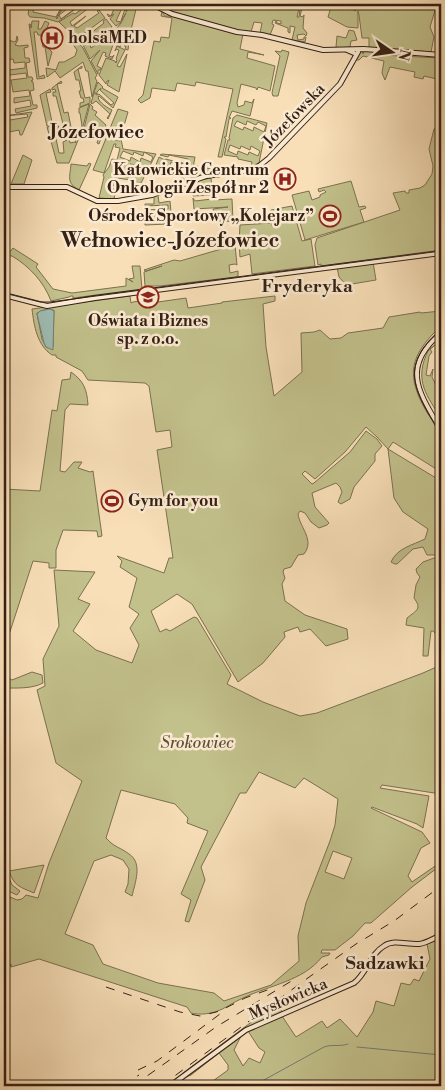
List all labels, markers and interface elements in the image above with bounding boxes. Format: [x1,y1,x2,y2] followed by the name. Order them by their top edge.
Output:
[40,26,64,50] hospital icon: holsäMED
[68,28,147,48] place label: holsäMED
[368,28,418,78] north arrow
[394,47,414,62] text: N
[258,78,330,152] street label: Józefowska
[47,120,144,144] district label: Józefowiec
[107,160,269,198] place label: Katowickie Centrum Onkologii Zespół nr 2
[273,167,297,191] hospital icon: Katowickie Centrum Onkologii Zespół nr 2
[318,204,342,228] sports icon: Ośrodek Sportowy „Kolejarz”
[88,206,314,226] place label: Ośrodek Sportowy „Kolejarz”
[60,228,279,254] district label: Wełnowiec-Józefowiec
[261,275,353,298] district label: Fryderyka
[136,285,160,309] school or university icon: Oświata i Biznes sp. z o.o.
[88,311,208,349] place label: Oświata i Biznes sp. z o.o.
[100,489,124,513] sports icon: Gym for you
[128,491,218,511] place label: Gym for you
[161,733,234,753] park label: Srokowiec
[346,952,425,975] district label: Sadzawki
[246,973,331,1025] street label: Mysłowicka

